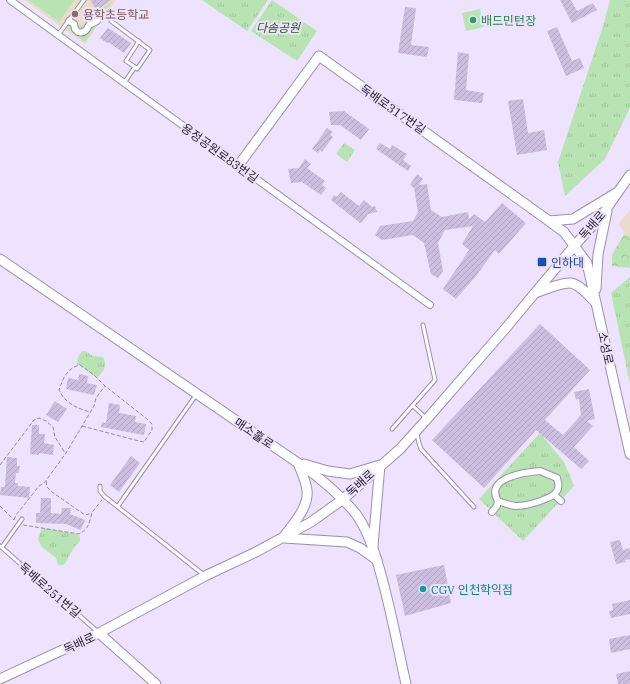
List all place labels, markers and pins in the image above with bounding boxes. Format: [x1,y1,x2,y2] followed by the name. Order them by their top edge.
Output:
[83,7,149,22] place label: 용학초등학교
[70,9,80,19] marker: 용학초등학교
[481,13,536,28] place label: 배드민턴장
[468,15,478,25] marker: 배드민턴장
[551,255,584,270] place label: 인하대
[536,256,548,268] marker: 인하대
[431,582,513,597] place label: CGV 인천학익점
[418,584,428,594] marker: CGV 인천학익점

